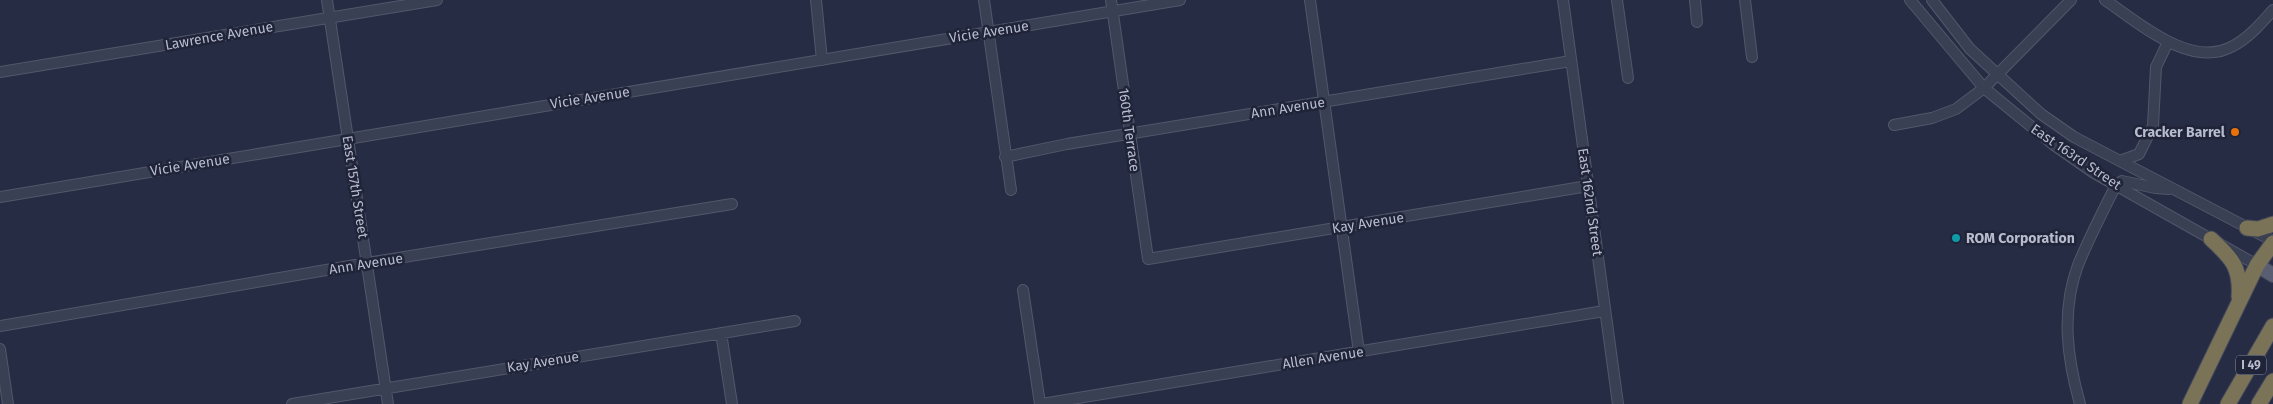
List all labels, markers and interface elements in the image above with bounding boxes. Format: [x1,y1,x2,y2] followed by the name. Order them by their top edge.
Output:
[948,17,1030,47] street label: Vicie Avenue
[164,18,274,54] street label: Lawrence Avenue
[549,83,631,113] street label: Vicie Avenue
[1115,87,1143,173] street label: 160th Terrace
[1250,94,1326,122] street label: Ann Avenue
[2028,120,2125,194] street label: East 163rd Street
[2134,124,2226,141] place label: Cracker Barrel
[2229,126,2241,138] marker: Cracker Barrel
[338,134,372,241] street label: East 157th Street
[1574,147,1606,258] street label: East 162nd Street
[149,150,231,180] street label: Vicie Avenue
[1331,209,1405,237] street label: Kay Avenue
[1966,230,2075,247] place label: ROM Corporation
[1950,232,1962,244] marker: ROM Corporation
[328,250,404,278] street label: Ann Avenue
[1281,343,1365,373] street label: Allen Avenue
[506,348,580,376] street label: Kay Avenue
[2236,356,2266,374] road number: I 49

